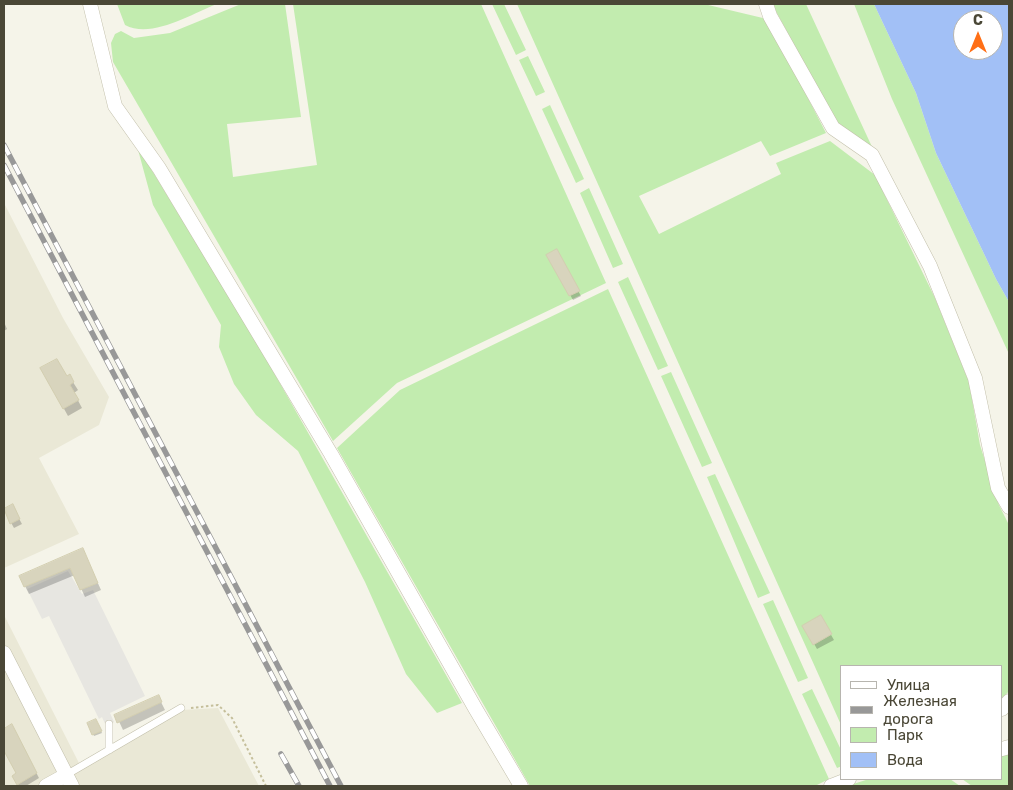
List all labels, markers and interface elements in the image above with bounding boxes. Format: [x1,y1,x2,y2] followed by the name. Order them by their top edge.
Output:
[953,10,1003,60] north arrow
[973,12,983,29] text: С
[840,665,1003,780] legend
[887,676,930,694] text: Улица
[883,692,957,728] text: Железная дорога
[887,726,923,744] text: Парк
[887,751,923,769] text: Вода

